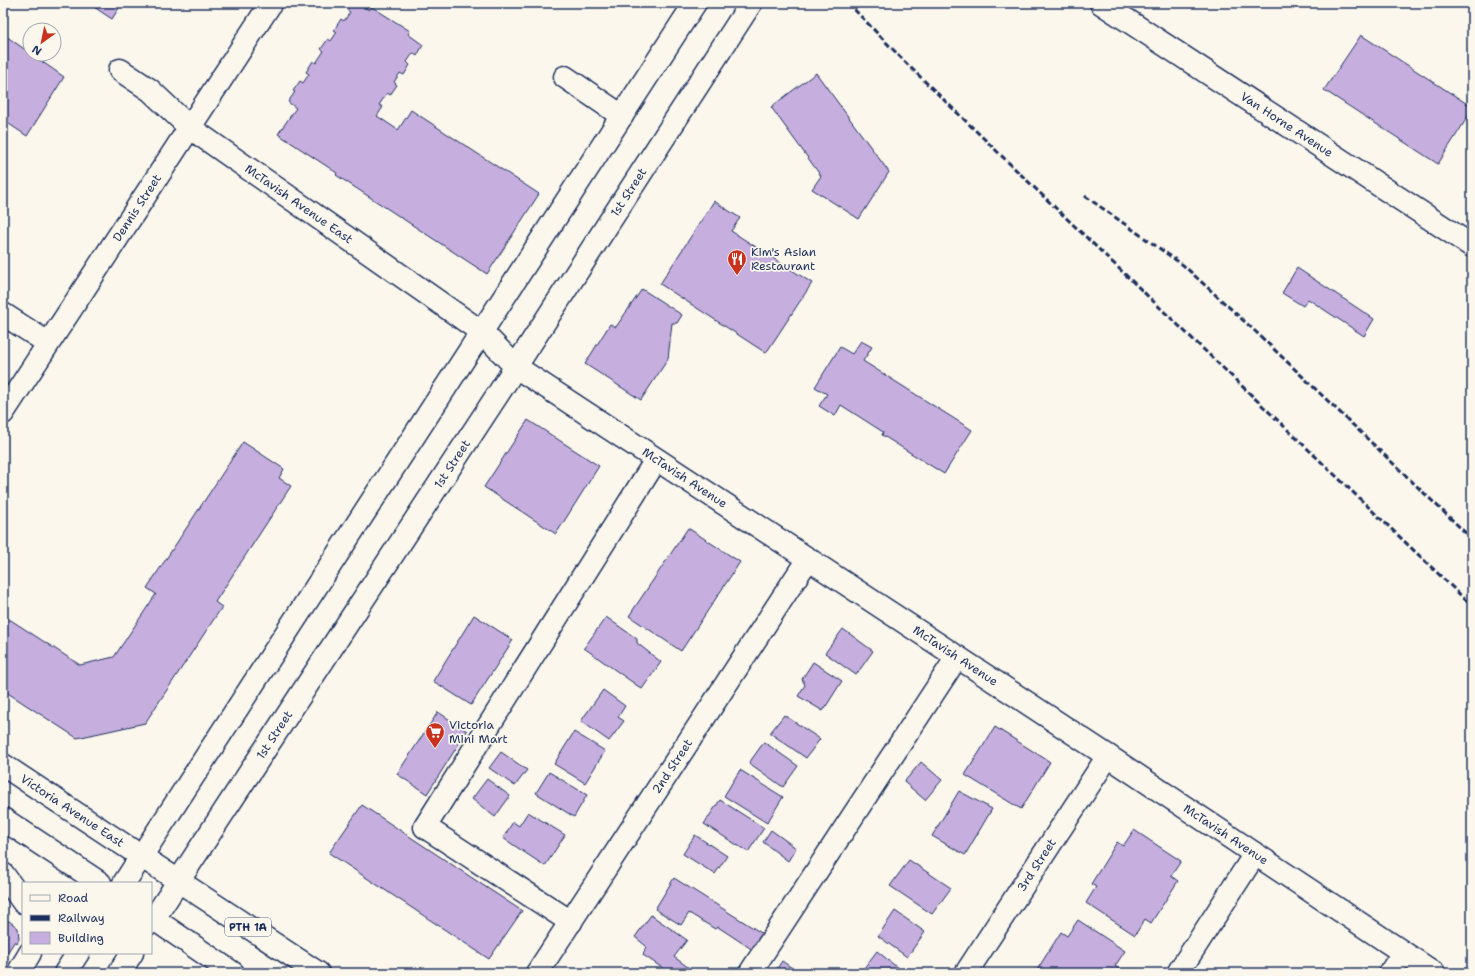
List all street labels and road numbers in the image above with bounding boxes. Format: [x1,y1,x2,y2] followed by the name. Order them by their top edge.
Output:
[1237,88,1336,161] street label: Van Horne Avenue
[242,161,356,247] street label: McTavish Avenue East
[607,165,650,220] street label: 1st Street
[109,171,165,245] street label: Dennis Street
[430,437,474,491] street label: 1st Street
[639,444,730,512] street label: McTavish Avenue
[910,622,1001,690] street label: McTavish Avenue
[253,708,296,762] street label: 1st Street
[649,736,696,797] street label: 2nd Street
[17,771,127,851] street label: Victoria Avenue East
[1180,800,1271,868] street label: McTavish Avenue
[1013,835,1060,895] street label: 3rd Street
[225,918,271,936] road number: PTH 1A

